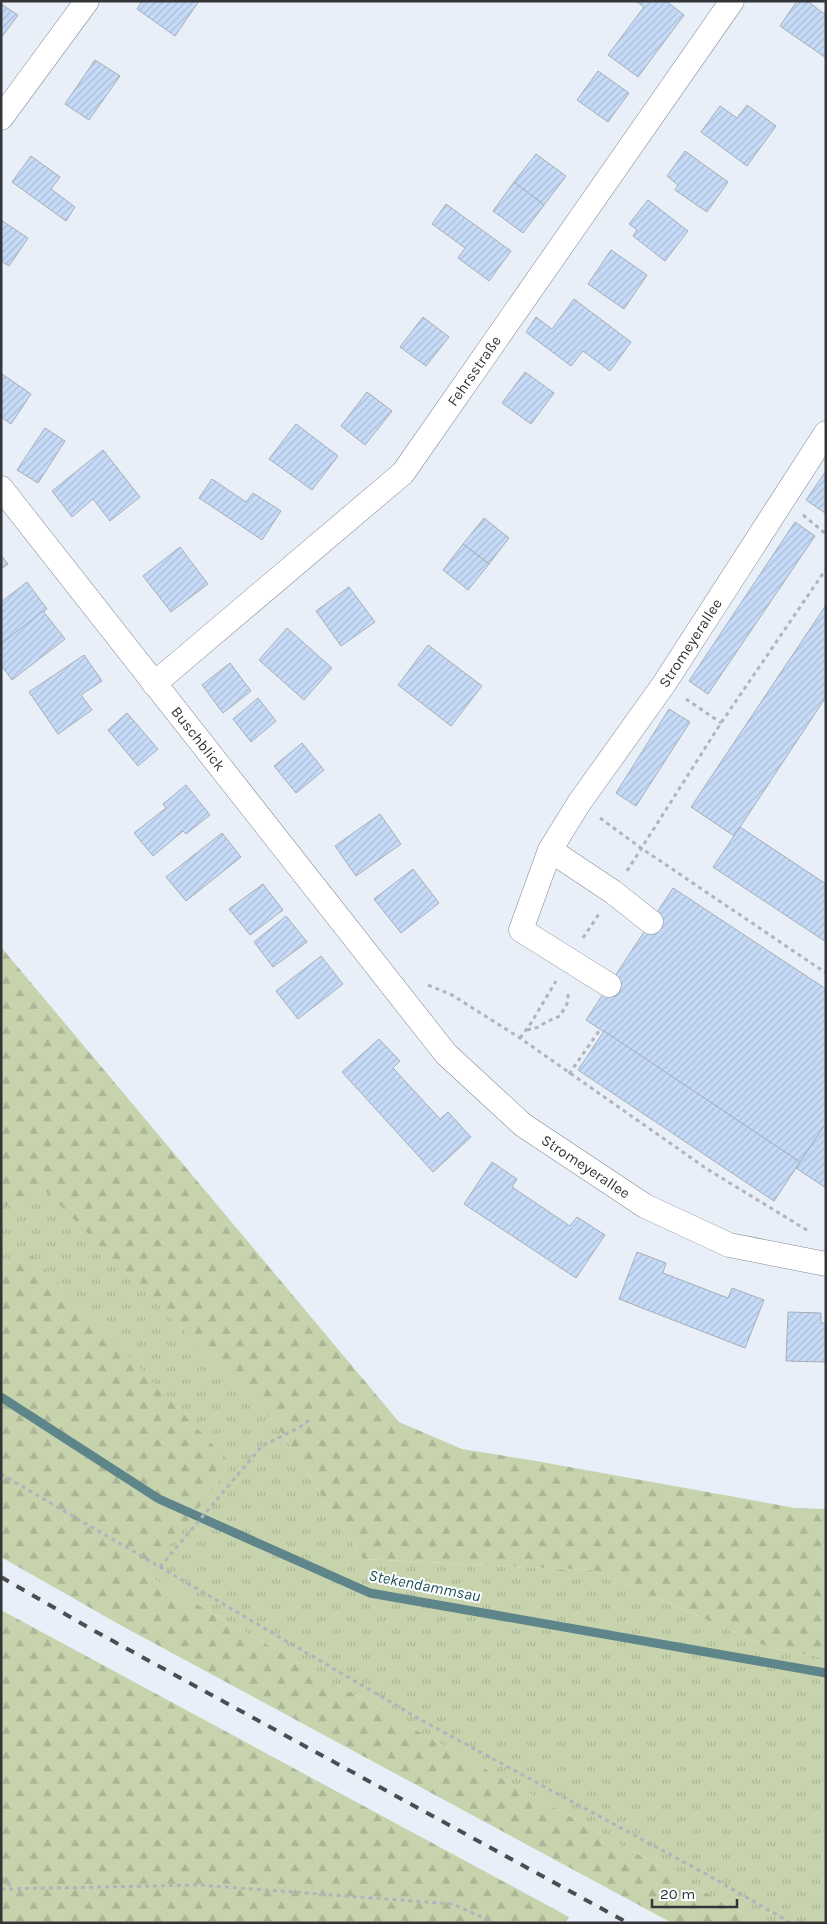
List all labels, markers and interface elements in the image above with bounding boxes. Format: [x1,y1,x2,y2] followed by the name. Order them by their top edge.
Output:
[444,332,505,409] street label: Fehrsstraße
[655,595,726,691] street label: Stromeyerallee
[167,703,229,775] street label: Buschblick
[538,1131,633,1202] street label: Stromeyerallee
[367,1565,482,1606] water label: Stekendammsau
[652,1876,737,1908] scale bar
[660,1885,695,1903] text: 20 m

